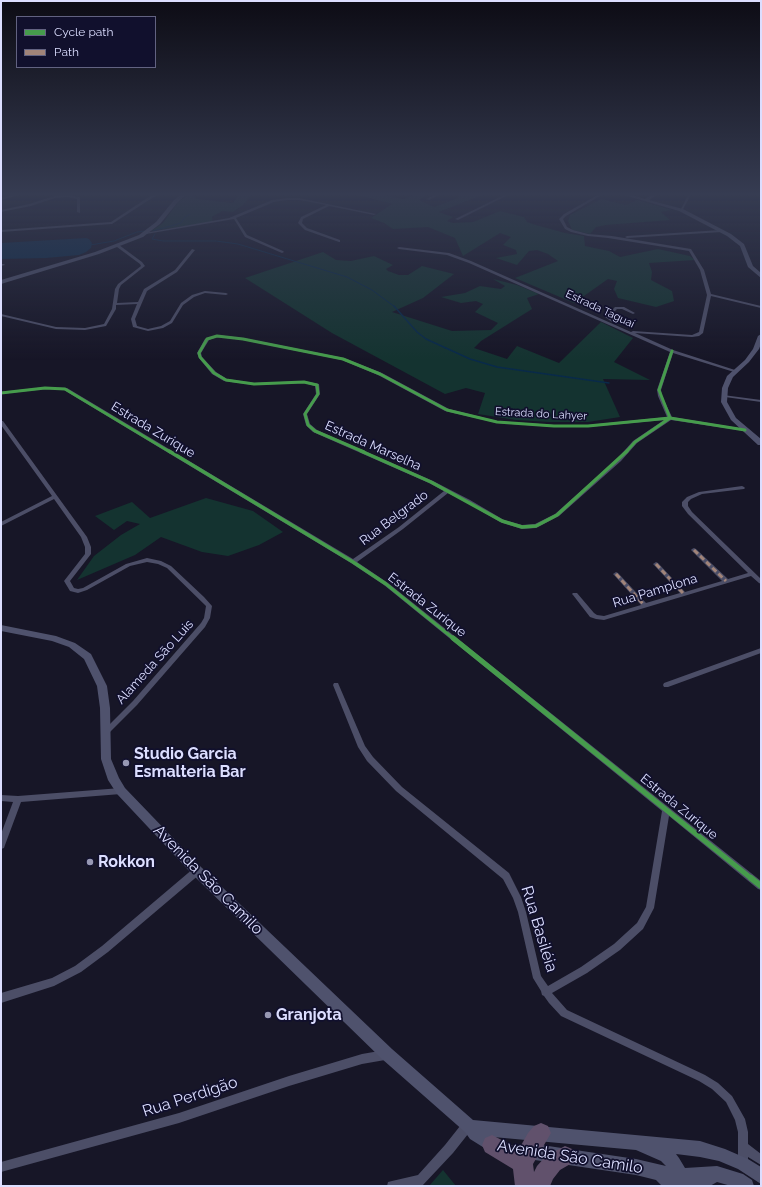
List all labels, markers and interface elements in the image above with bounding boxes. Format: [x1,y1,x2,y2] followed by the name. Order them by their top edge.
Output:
[16,16,156,68] legend
[54,25,113,39] text: Cycle path
[54,45,79,59] text: Path
[563,287,637,331] street label: Estrada Taguaí
[108,399,198,461] street label: Estrada Zurique
[495,405,587,423] street label: Estrada do Lahyer
[322,418,424,474] street label: Estrada Marselha
[357,487,431,549] street label: Rua Belgrado
[385,570,469,640] street label: Estrada Zurique
[611,571,699,611] street label: Rua Pamplona
[113,617,197,707] street label: Alameda São Luis
[134,744,246,782] place label: Studio Garcia Esmalteria Bar
[121,758,131,768] marker: Studio Garcia Esmalteria Bar
[637,771,721,843] street label: Estrada Zurique
[149,821,267,939] street label: Avenida São Camilo
[98,852,155,872] place label: Rokkon
[85,857,95,867] marker: Rokkon
[517,884,561,974] street label: Rua Basiléia
[276,1005,342,1025] place label: Granjota
[263,1010,273,1020] marker: Granjota
[140,1073,240,1121] street label: Rua Perdigão
[496,1136,644,1178] street label: Avenida São Camilo

